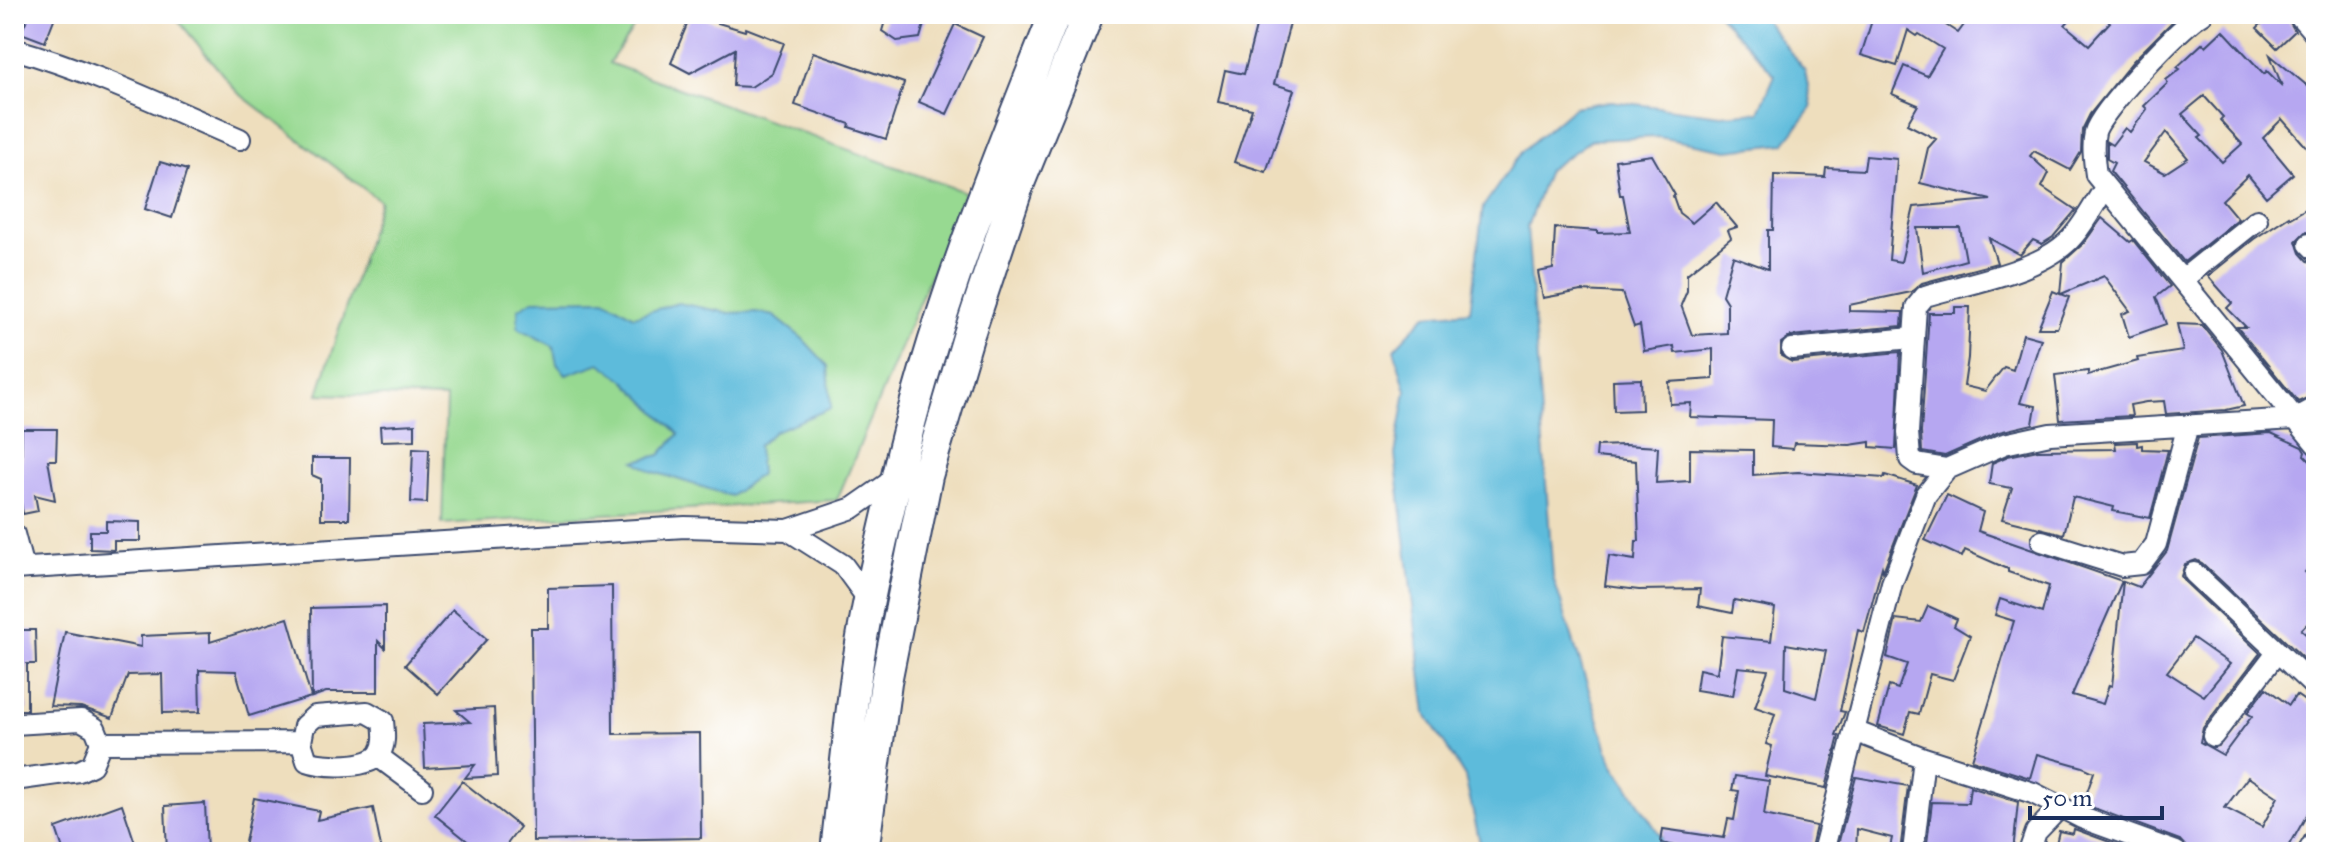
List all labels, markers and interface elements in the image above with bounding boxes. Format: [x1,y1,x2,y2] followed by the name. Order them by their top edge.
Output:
[2030,770,2162,820] scale bar
[2042,783,2092,813] text: 50 m

